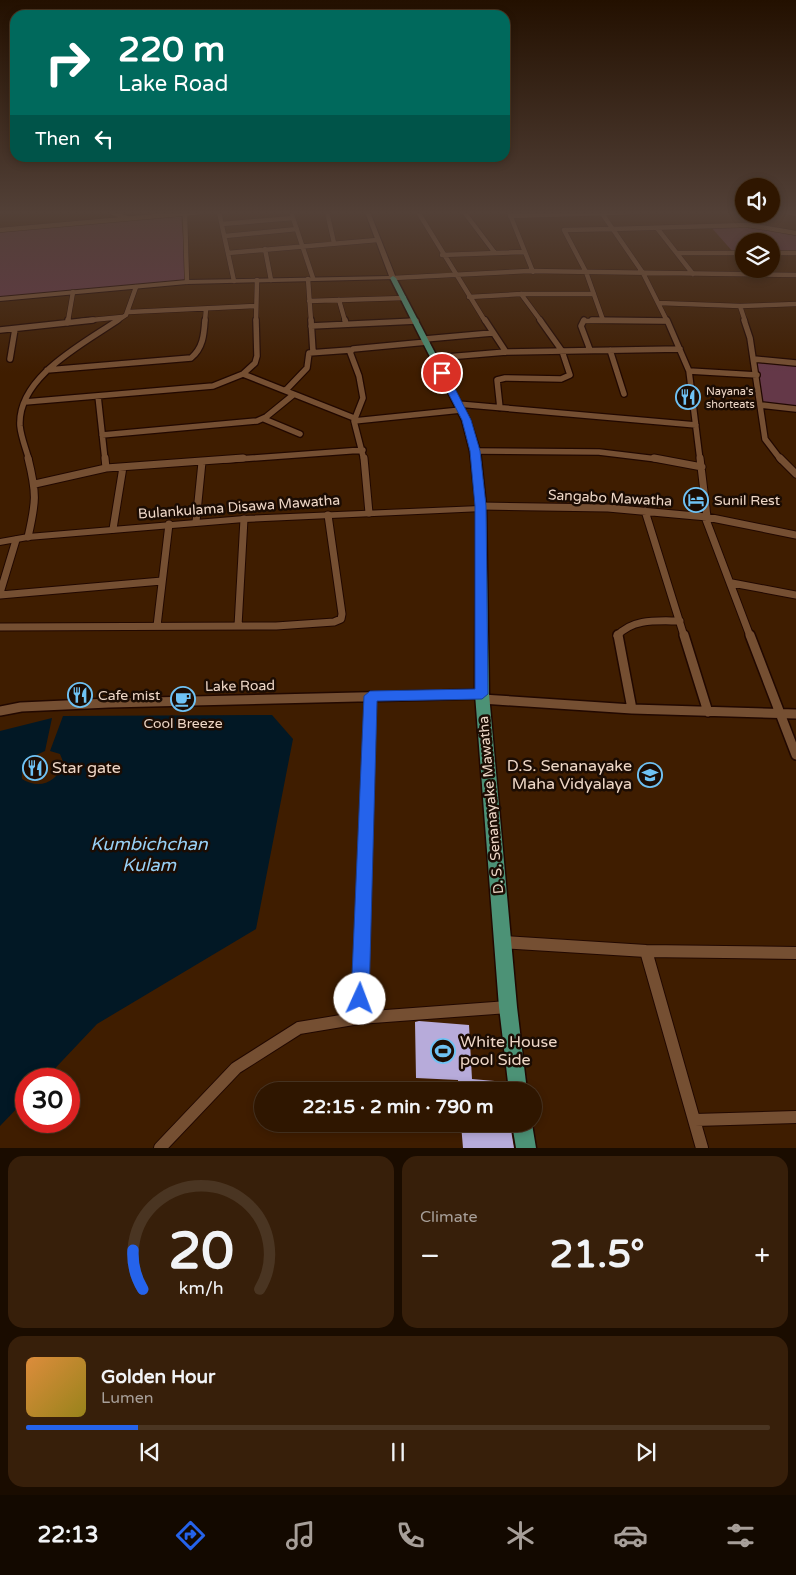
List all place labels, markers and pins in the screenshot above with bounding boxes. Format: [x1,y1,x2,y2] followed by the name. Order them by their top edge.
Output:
[421,352,463,394] pin
[675,384,701,410] restaurant icon: Nayana's shorteats
[706,385,755,411] place label: Nayana's shorteats
[683,487,709,513] hotel icon: Sunil Rest
[714,492,781,509] place label: Sunil Rest
[67,682,93,708] restaurant icon: Cafe mist
[170,686,196,712] cafe icon: Cool Breeze
[98,687,161,704] place label: Cafe mist
[143,715,223,732] place label: Cool Breeze
[22,755,48,781] restaurant icon: Star gate
[507,756,632,794] place label: D.S. Senanayake Maha Vidyalaya
[52,758,121,778] place label: Star gate
[637,762,663,788] school or university icon: D.S. Senanayake Maha Vidyalaya
[460,1032,557,1070] place label: White House pool Side
[430,1038,456,1064] sports icon: White House pool Side

